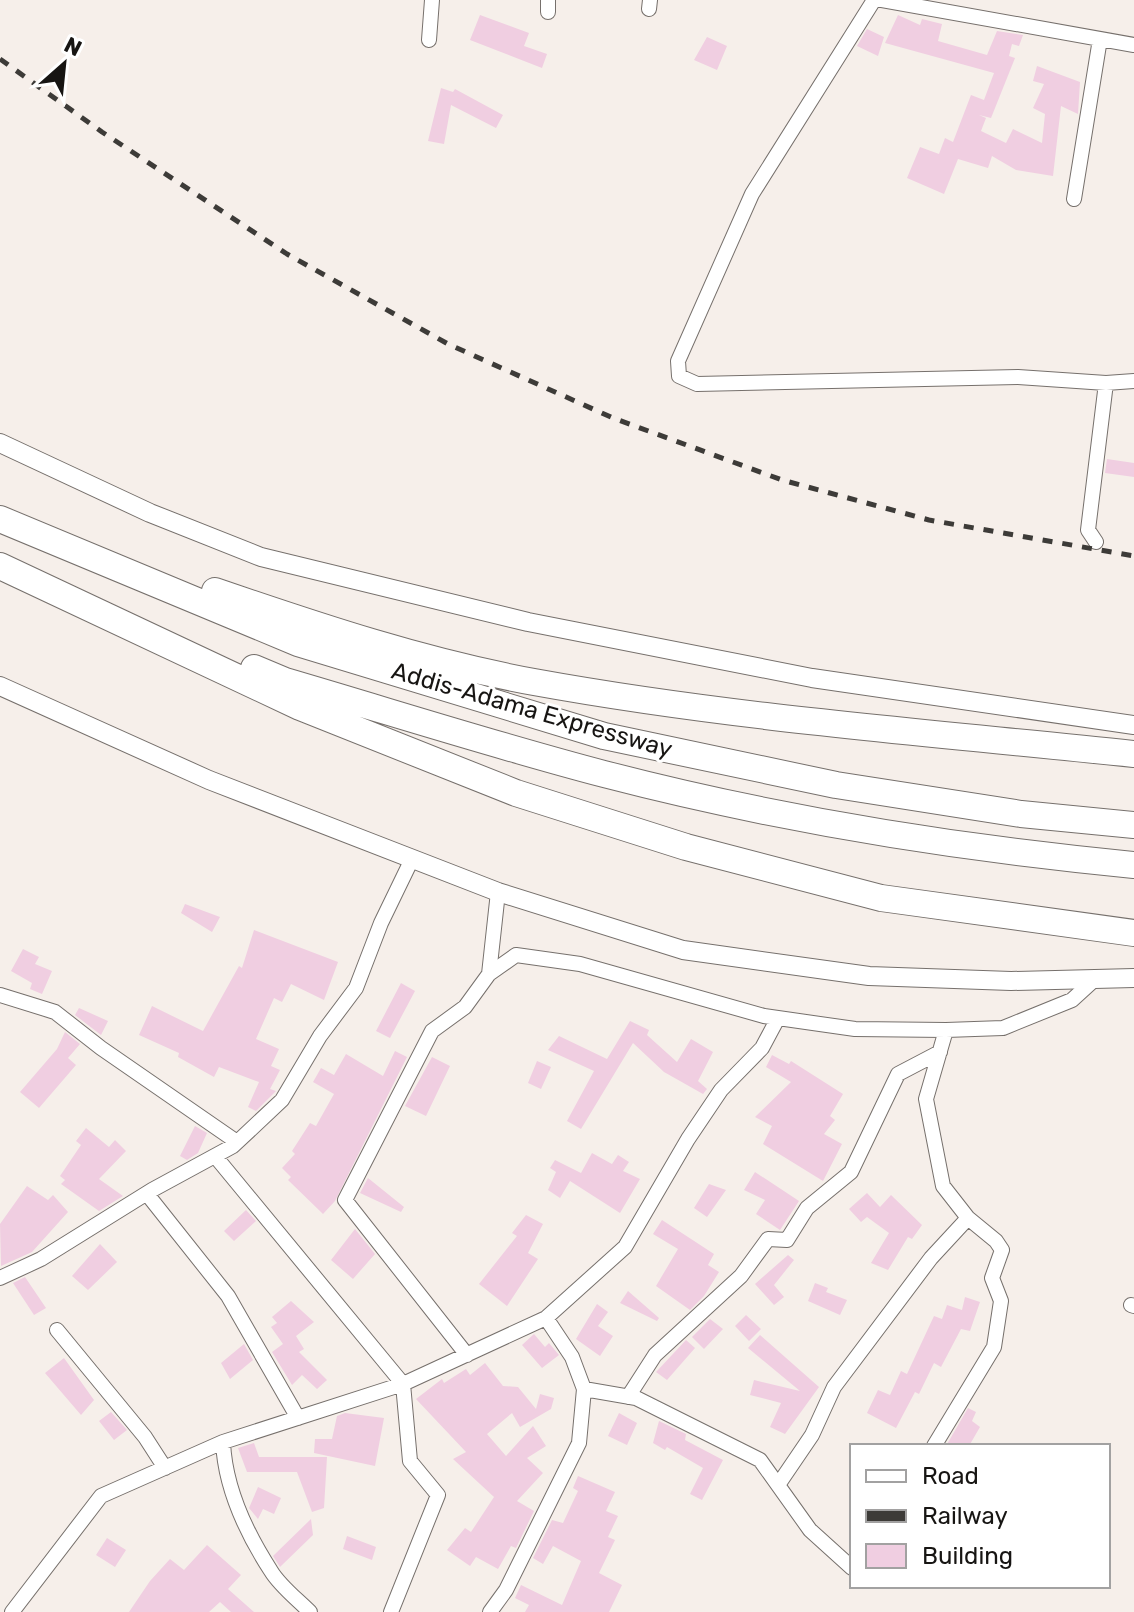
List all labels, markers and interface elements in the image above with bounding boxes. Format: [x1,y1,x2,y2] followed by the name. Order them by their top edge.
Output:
[24,24,104,104] north arrow
[60,31,86,62] text: N
[388,656,676,764] street label: Addis-Adama Expressway
[850,1444,1110,1588] legend
[922,1462,979,1490] text: Road
[922,1502,1008,1530] text: Railway
[922,1542,1013,1570] text: Building

